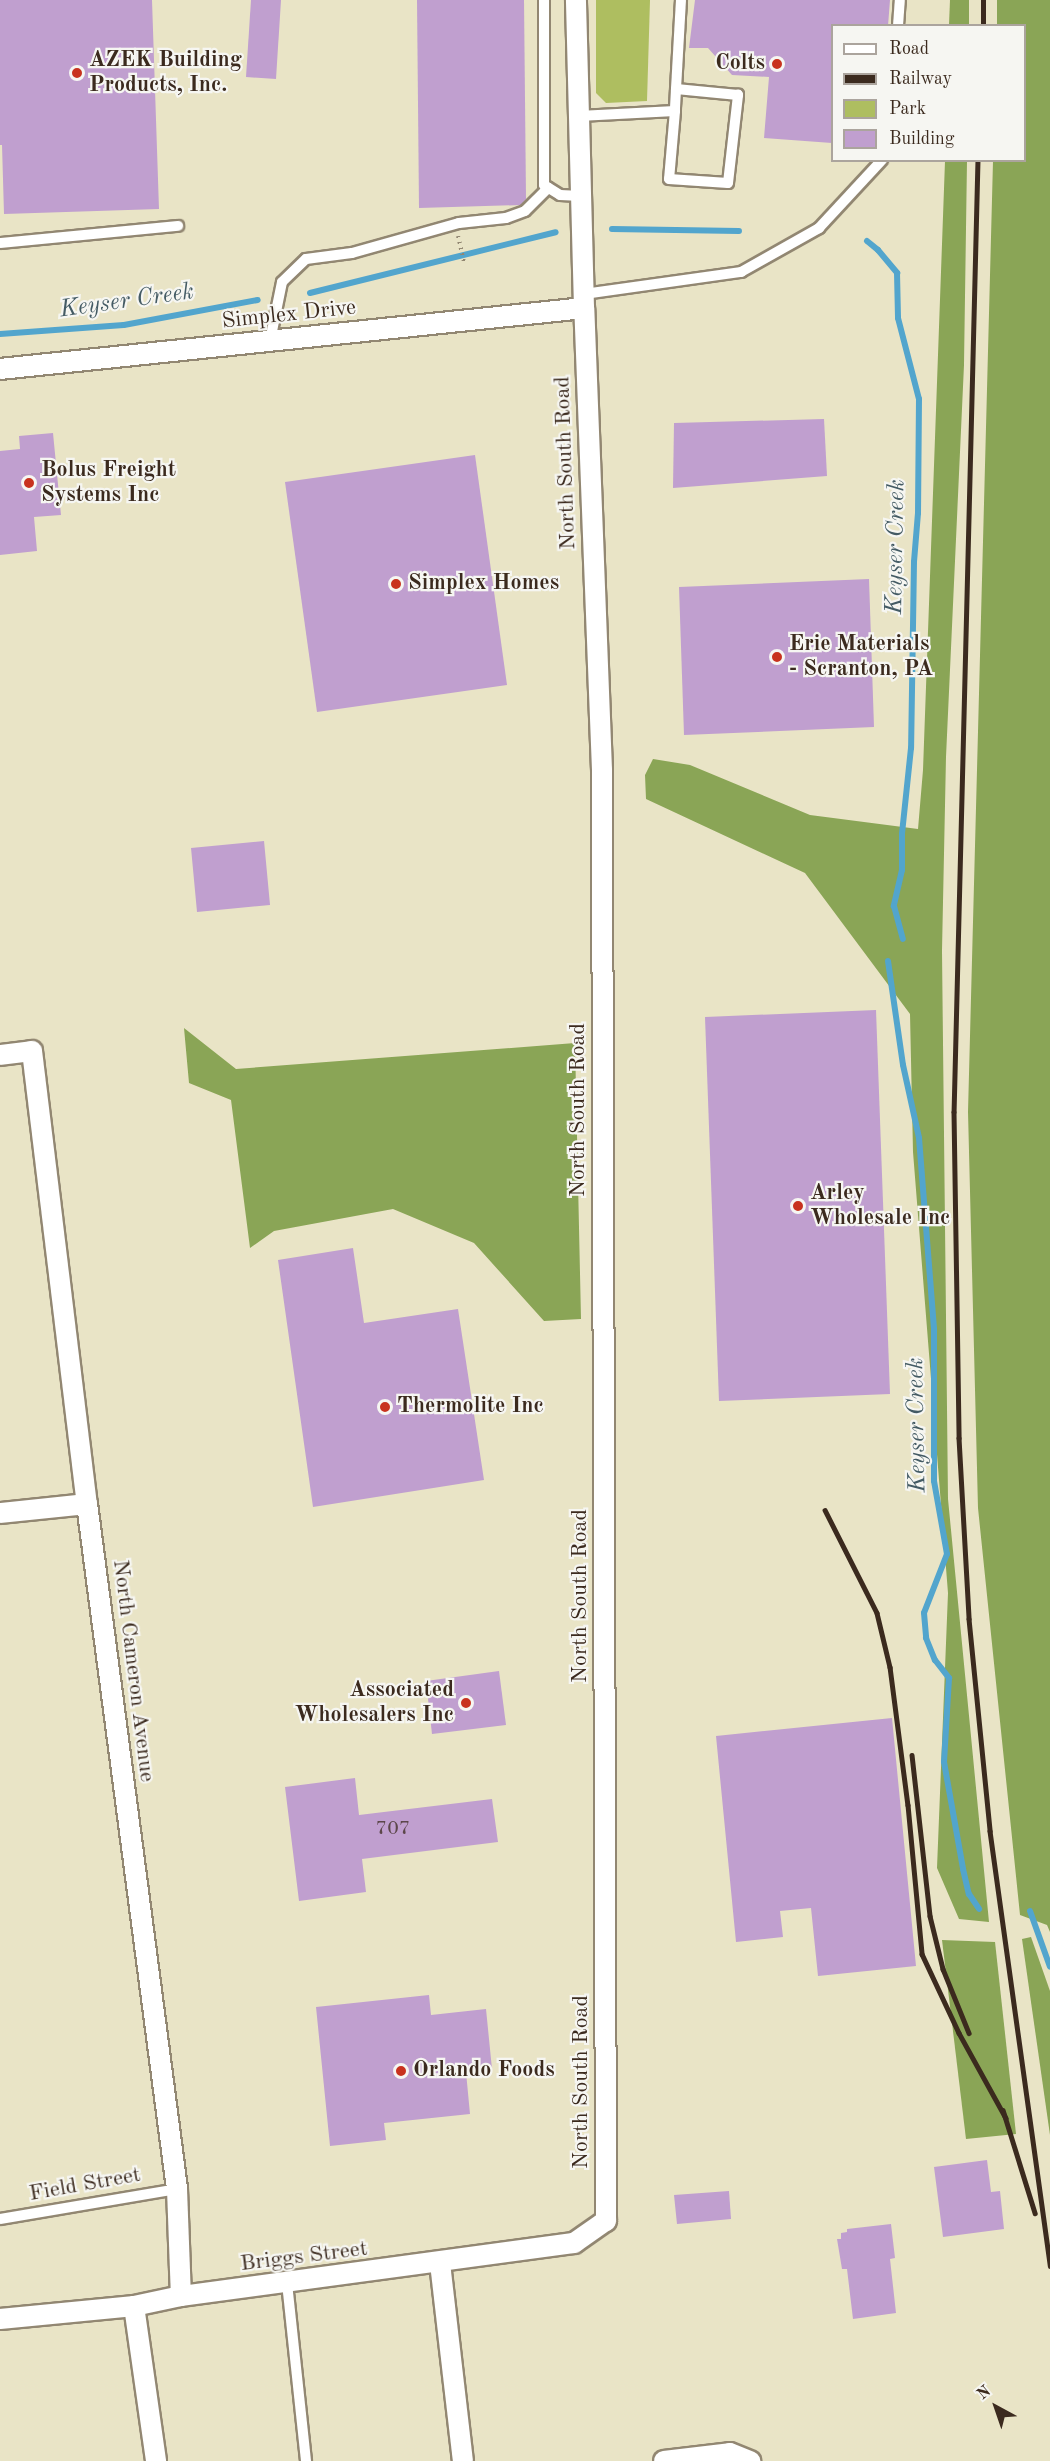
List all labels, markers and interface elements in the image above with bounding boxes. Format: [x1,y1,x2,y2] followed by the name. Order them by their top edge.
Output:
[831,24,1026,162] legend
[889,40,929,58] text: Road
[89,47,242,98] place label: AZEK Building Products, Inc.
[715,51,765,77] place label: Colts
[770,57,784,71] marker: Colts
[70,66,84,80] marker: AZEK Building Products, Inc.
[889,70,952,88] text: Railway
[889,100,926,118] text: Park
[889,130,954,148] text: Building
[58,278,196,326] water label: Keyser Creek
[221,295,357,335] street label: Simplex Drive
[550,376,582,550] street label: North South Road
[41,457,176,508] place label: Bolus Freight Systems Inc
[22,476,36,490] marker: Bolus Freight Systems Inc
[881,479,913,615] water label: Keyser Creek
[408,571,559,597] place label: Simplex Homes
[389,577,403,591] marker: Simplex Homes
[789,631,933,682] place label: Erie Materials - Scranton, PA
[770,650,784,664] marker: Erie Materials - Scranton, PA
[566,1023,592,1197] street label: North South Road
[810,1180,950,1232] place label: Arley Wholesale Inc
[791,1199,805,1213] marker: Arley Wholesale Inc
[902,1357,934,1493] water label: Keyser Creek
[397,1394,544,1420] place label: Thermolite Inc
[378,1400,392,1414] marker: Thermolite Inc
[568,1509,594,1683] street label: North South Road
[106,1558,160,1784] street label: North Cameron Avenue
[295,1677,454,1729] place label: Associated Wholesalers Inc
[459,1696,473,1710] marker: Associated Wholesalers Inc
[376,1817,410,1841] house number: 707
[569,1995,595,2169] street label: North South Road
[413,2058,555,2084] place label: Orlando Foods
[394,2064,408,2078] marker: Orlando Foods
[27,2162,143,2208] street label: Field Street
[239,2236,369,2278] street label: Briggs Street
[966,2377,1026,2437] north arrow
[975,2383,994,2403] text: N

